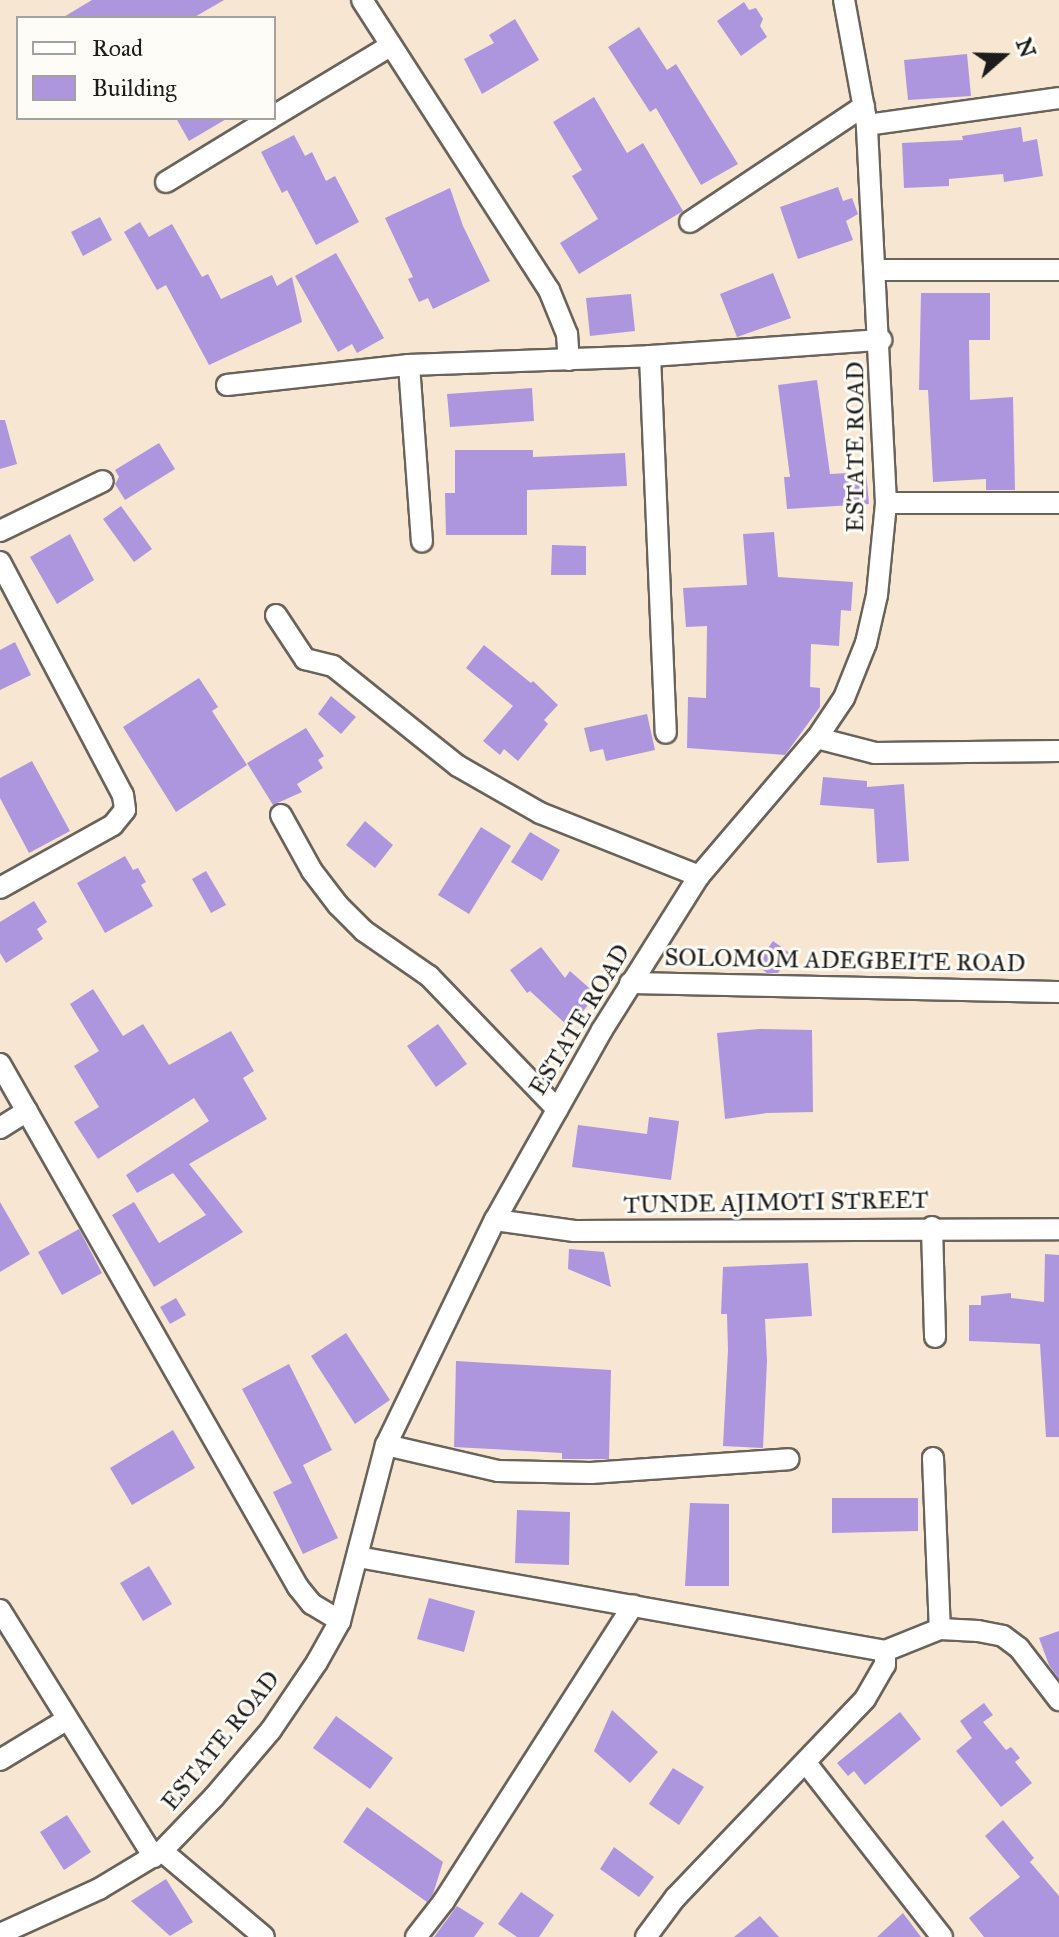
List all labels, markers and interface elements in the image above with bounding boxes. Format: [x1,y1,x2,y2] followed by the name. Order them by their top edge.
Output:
[16,16,276,120] legend
[963,16,1043,96] north arrow
[92,33,143,63] text: Road
[1010,34,1042,61] text: N
[92,73,177,103] text: Building
[842,362,870,532] street label: ESTATE ROAD
[524,939,636,1101] street label: ESTATE ROAD
[664,943,1026,979] street label: SOLOMOM ADEGBEITE ROAD
[623,1186,929,1220] street label: TUNDE AJIMOTI STREET
[156,1666,286,1816] street label: ESTATE ROAD

